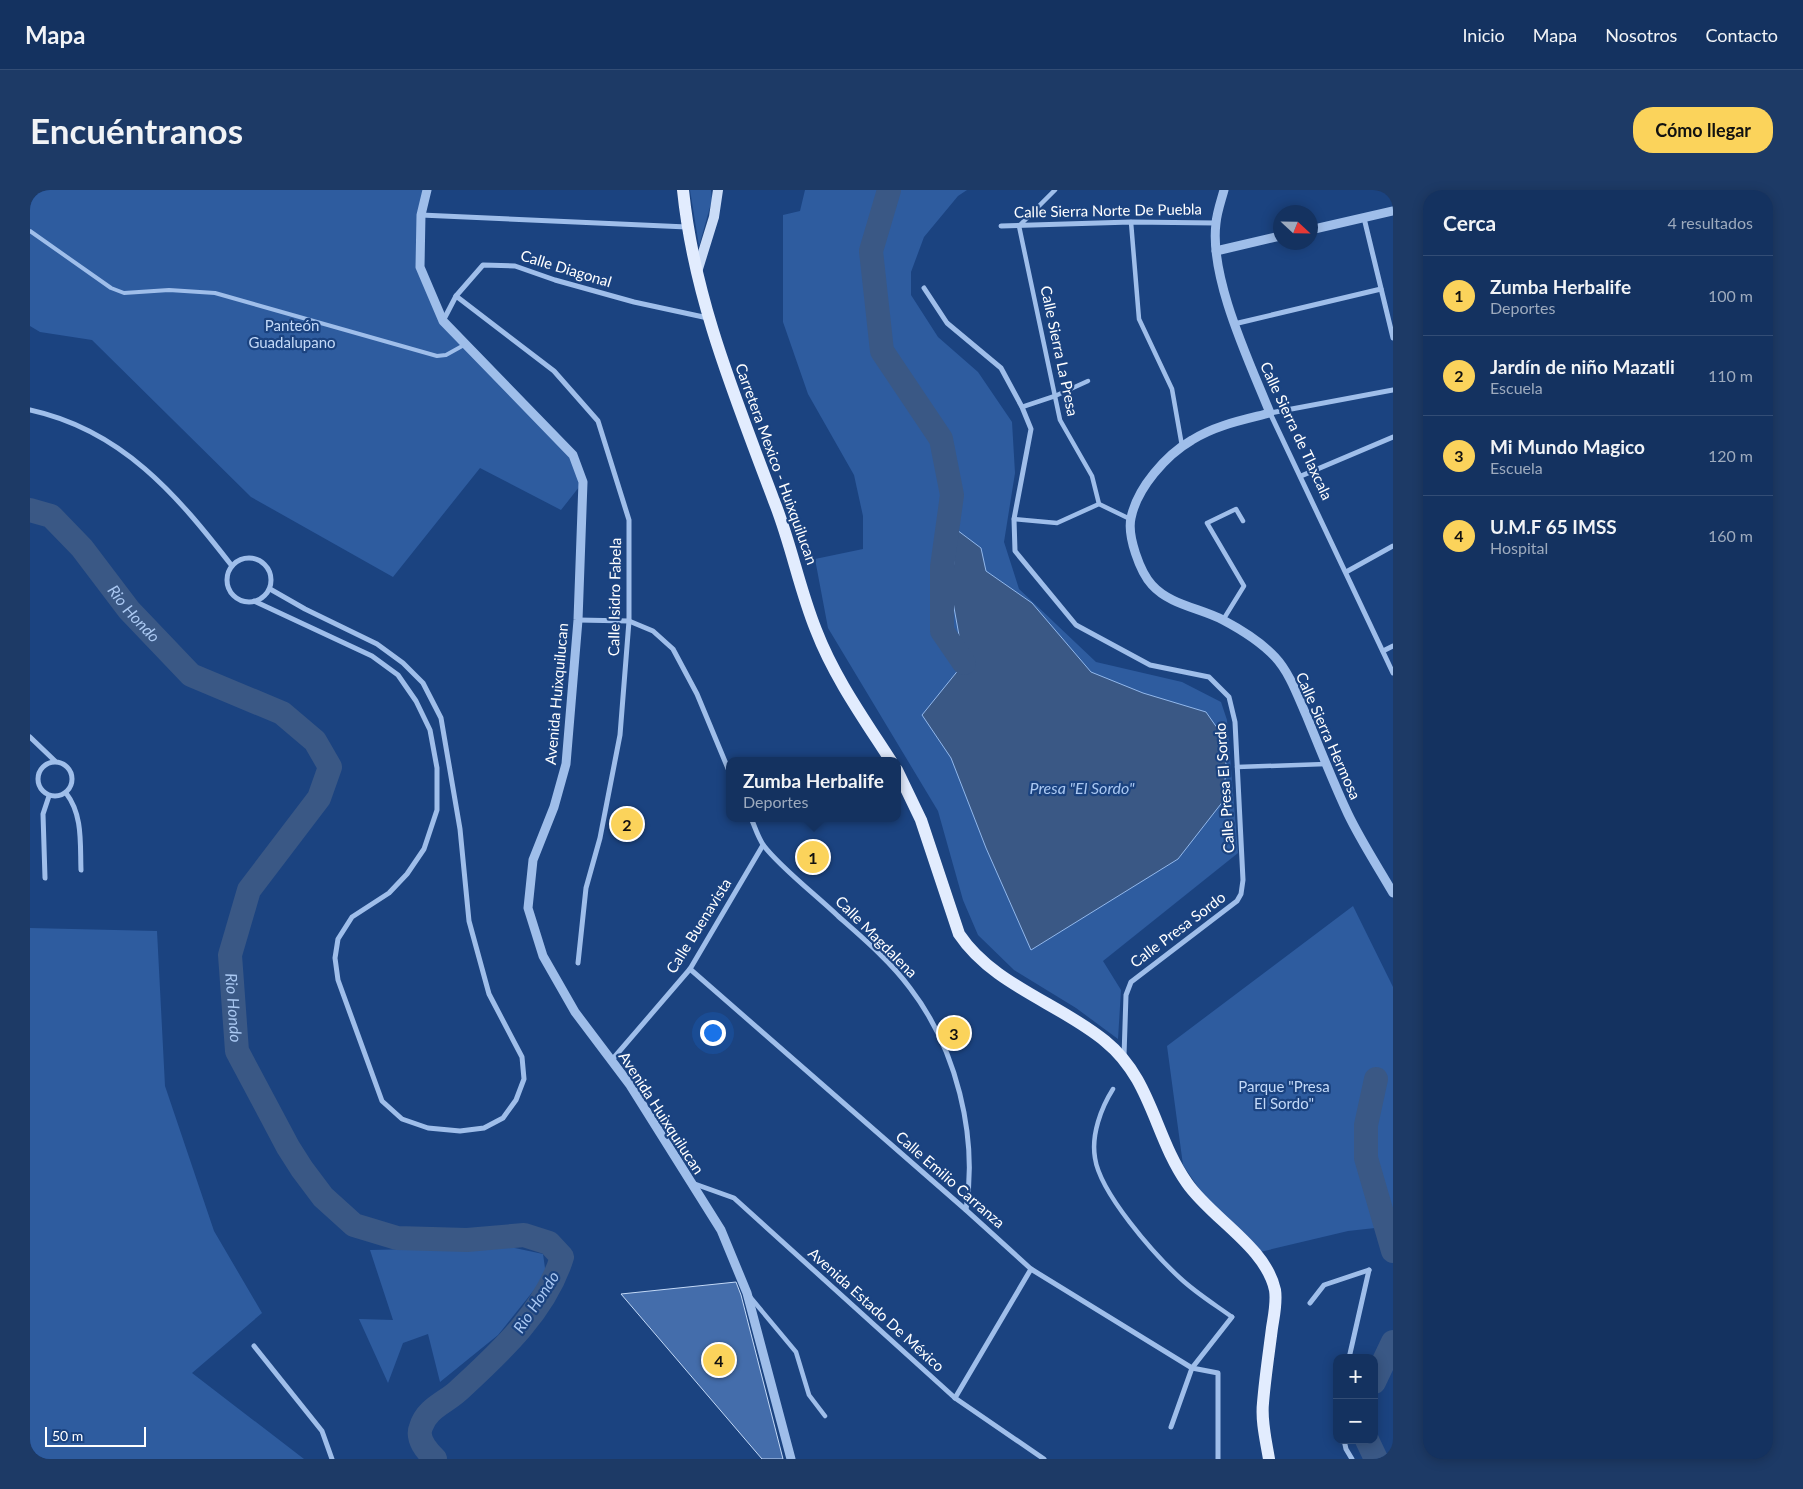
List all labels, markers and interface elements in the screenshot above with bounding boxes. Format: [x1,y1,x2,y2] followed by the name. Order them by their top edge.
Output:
[25,20,85,49] text: Mapa
[1462,24,1505,46] text: Inicio
[1533,24,1577,46] text: Mapa
[1605,24,1677,46] text: Nosotros
[1705,24,1778,46] text: Contacto
[1633,107,1773,153] button: Cómo llegar
[30,109,243,151] text: Encuéntranos
[1014,199,1202,221] street label: Calle Sierra Norte De Puebla
[1273,205,1318,250] north arrow
[1443,210,1496,235] text: Cerca
[1667,213,1753,232] text: 4 resultados
[519,246,614,290] street label: Calle Diagonal
[1490,275,1631,298] text: Zumba Herbalife
[1037,284,1083,418] street label: Calle Sierra La Presa
[1454,286,1464,305] text: 1
[1708,286,1753,305] text: 100 m
[1490,298,1555,317] text: Deportes
[248,316,336,351] park label: Panteón Guadalupano
[1490,355,1675,378] text: Jardín de niño Mazatli
[1257,359,1337,502] street label: Calle Sierra de Tlaxcala
[732,361,822,567] street label: Carretera Mexico - Huixquilucan
[1454,366,1464,385] text: 2
[1708,366,1753,385] text: 110 m
[1490,378,1543,397] text: Escuela
[1490,435,1645,458] text: Mi Mundo Magico
[1454,446,1464,465] text: 3
[1708,446,1753,465] text: 120 m
[1490,458,1543,477] text: Escuela
[1490,515,1617,538] text: U.M.F 65 IMSS
[1454,526,1464,545] text: 4
[1708,526,1753,545] text: 160 m
[604,538,624,656] street label: Calle Isidro Fabela
[1490,538,1548,557] text: Hospital
[104,581,164,646] water label: Rio Hondo
[541,622,571,766] street label: Avenida Huixquilucan
[1293,669,1365,802] street label: Calle Sierra Hermosa
[1210,722,1238,854] street label: Calle Presa El Sordo
[726,757,901,822] popup
[743,769,884,792] text: Zumba Herbalife
[1030,778,1135,797] water label: Presa "El Sordo"
[743,792,808,811] text: Deportes
[611,805,643,843] pin: 2
[797,838,829,876] pin: 1
[662,875,735,976] street label: Calle Buenavista
[1126,887,1229,971] street label: Calle Presa Sordo
[832,892,921,981] street label: Calle Magdalena
[222,972,246,1043] water label: Rio Hondo
[938,1014,970,1052] pin: 3
[700,1020,726,1046] your location
[616,1048,708,1177] street label: Avenida Huixquilucan
[1238,1077,1330,1112] park label: Parque "Presa El Sordo"
[892,1127,1009,1231] street label: Calle Emilio Carranza
[805,1244,948,1375] street label: Avenida Estado De México
[509,1267,563,1336] water label: Rio Hondo
[703,1341,735,1379] pin: 4
[1333,1354,1378,1444] map controls
[1333,1354,1378,1399] button: +
[1333,1399,1378,1444] button: −
[45,1424,146,1447] scale bar
[52,1427,83,1444] text: 50 m

